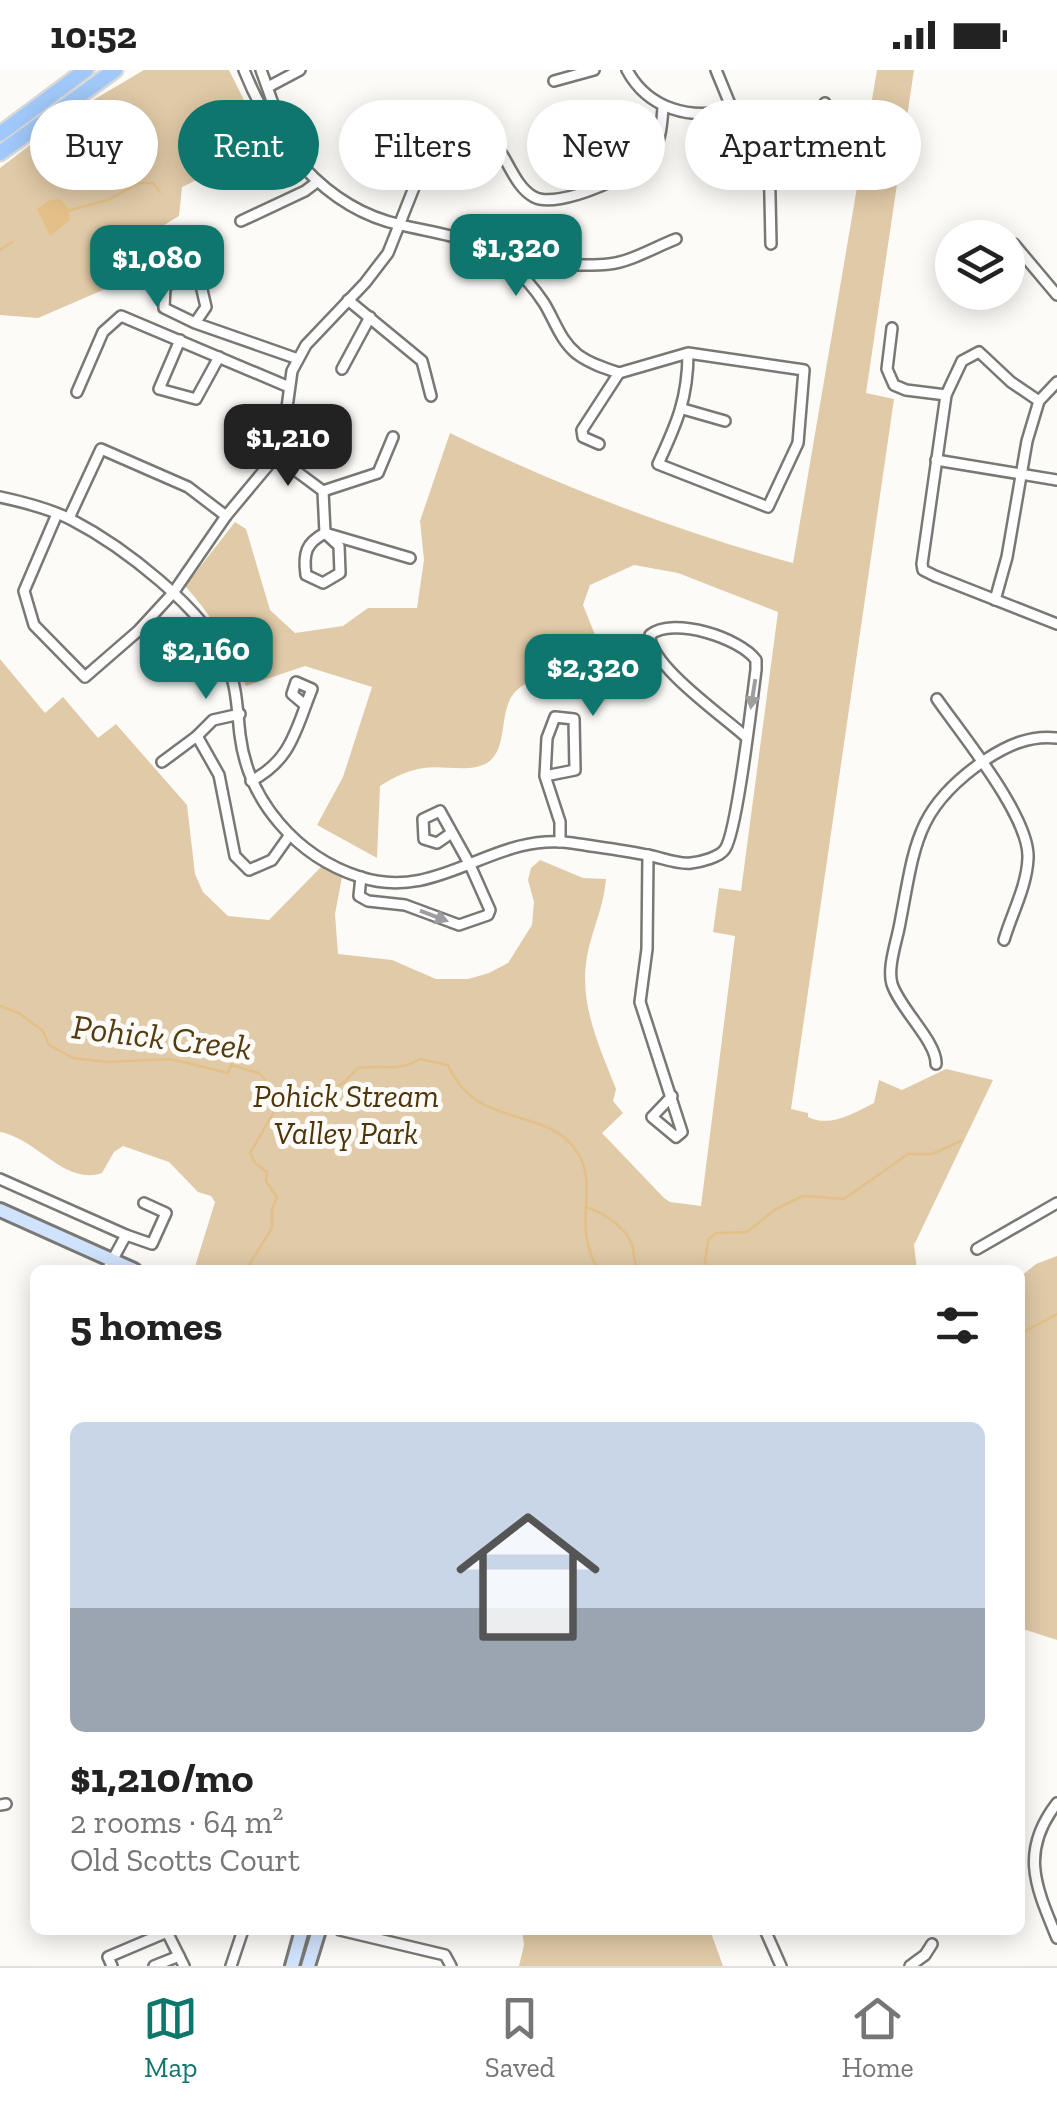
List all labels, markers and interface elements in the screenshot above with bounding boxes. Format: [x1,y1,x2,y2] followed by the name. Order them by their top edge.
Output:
[50,12,137,58] text: 10:52
[30,100,158,190] chip: Buy
[178,100,319,190] chip: Rent
[339,100,507,190] chip: Filters
[527,100,665,190] chip: New
[685,100,921,190] chip: Apartment
[435,214,597,299] pin: $1,320
[935,220,1025,310] map controls
[935,220,1025,310] button: layers
[76,225,238,310] pin: $1,080
[472,227,560,265] text: $1,320
[112,238,202,276] text: $1,080
[207,404,369,489] pin: $1,210
[246,417,330,455] text: $1,210
[125,617,287,702] pin: $2,160
[162,630,250,668] text: $2,160
[512,634,674,719] pin: $2,320
[547,647,639,685] text: $2,320
[744,679,760,711] one-way arrow
[419,909,449,925] one-way arrow
[70,1005,254,1069] water label: Pohick Creek
[253,1077,439,1152] park label: Pohick Stream Valley Park
[930,1298,985,1353] icon: filters
[70,1300,223,1351] text: 5 homes
[438,1487,618,1667] icon: home
[70,1752,254,1803] text: $1,210/mo
[70,1803,283,1841] text: 2 rooms · 64 m²
[70,1841,300,1879] text: Old Scotts Court
[143,1991,198,2084] tab: Map
[485,1991,555,2084] tab: Saved
[842,1991,914,2084] tab: Home

